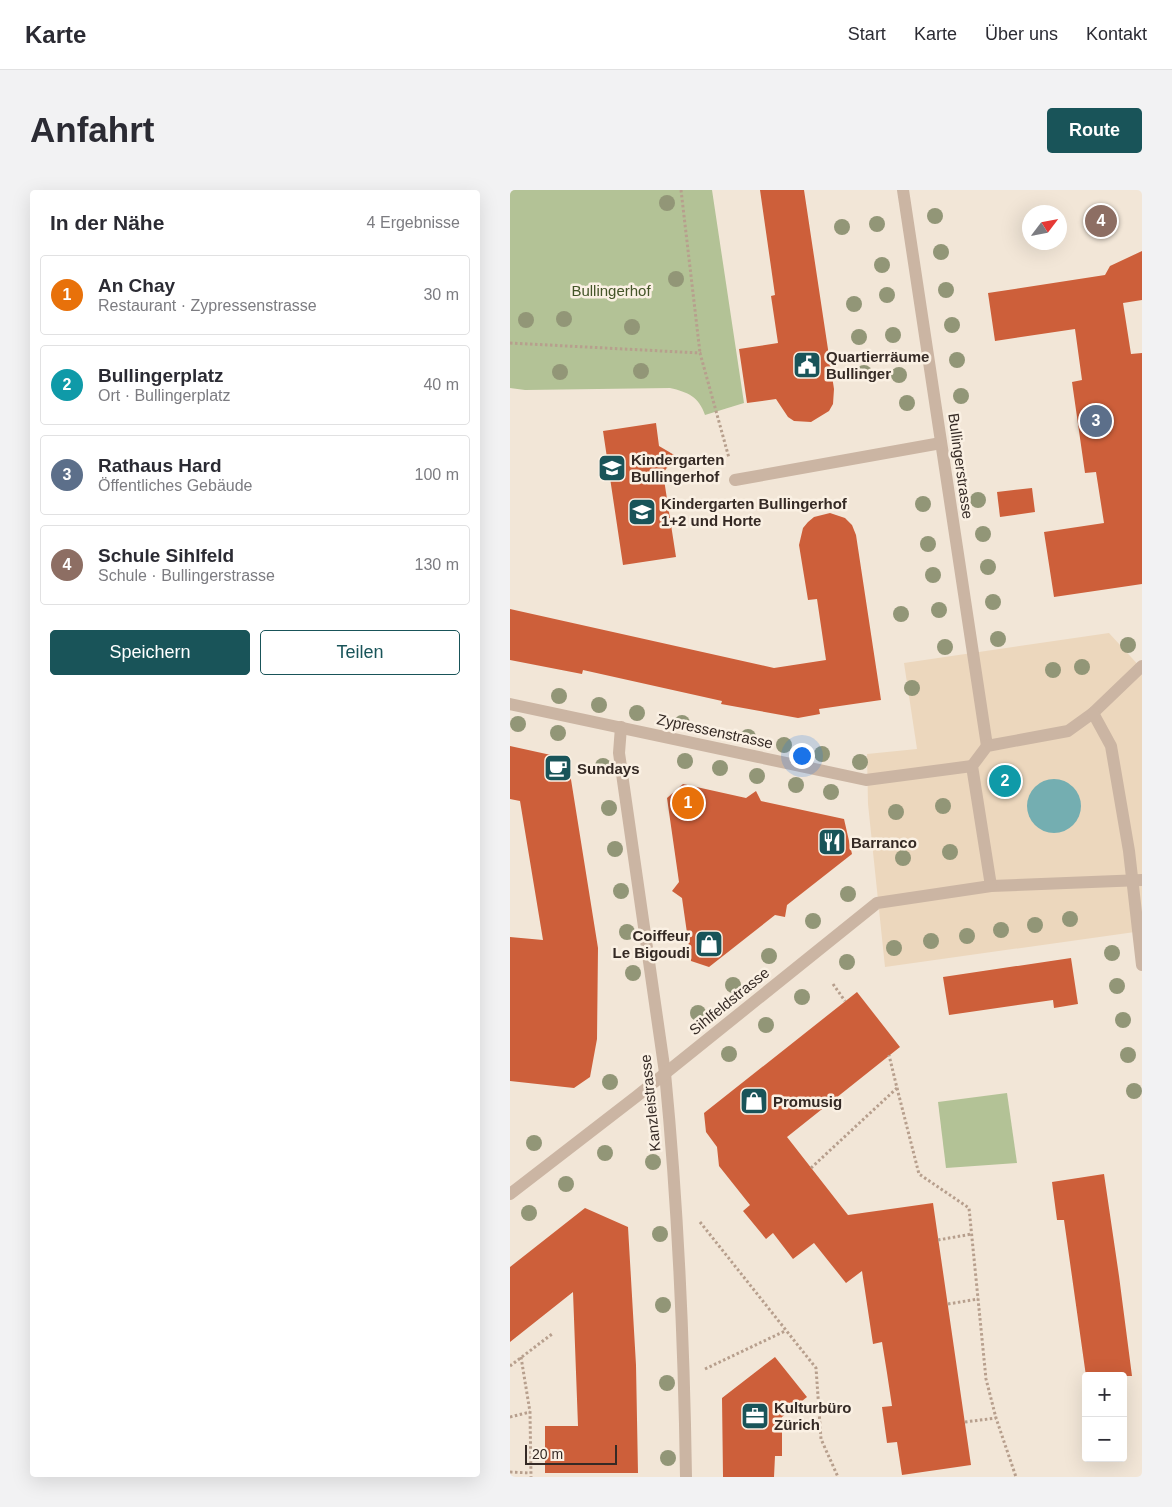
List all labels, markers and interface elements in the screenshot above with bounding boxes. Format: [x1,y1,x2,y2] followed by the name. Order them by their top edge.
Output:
[25,21,86,48] text: Karte
[848,24,886,44] text: Start
[914,24,957,44] text: Karte
[985,24,1058,44] text: Über uns
[1086,24,1147,44] text: Kontakt
[1047,108,1142,153] button: Route
[30,110,154,149] text: Anfahrt
[1085,202,1117,240] pin: 4
[1022,205,1067,250] north arrow
[50,211,164,234] text: In der Nähe
[367,214,460,231] text: 4 Ergebnisse
[98,275,175,296] text: An Chay
[571,282,651,299] park label: Bullingerhof
[63,286,71,303] text: 1
[423,286,459,303] text: 30 m
[98,297,317,314] text: Restaurant · Zypressenstrasse
[826,348,929,382] place label: Quartierräume Bullinger
[792,350,822,380] public building icon: Quartierräume Bullinger
[98,365,224,386] text: Bullingerplatz
[63,376,71,393] text: 2
[423,376,459,393] text: 40 m
[98,387,231,404] text: Ort · Bullingerplatz
[1080,402,1112,440] pin: 3
[945,412,977,520] street label: Bullingerstrasse
[631,451,724,485] place label: Kindergarten Bullingerhof
[597,453,627,483] school or university icon: Kindergarten Bullingerhof
[98,455,222,476] text: Rathaus Hard
[63,466,71,483] text: 3
[415,466,459,483] text: 100 m
[98,477,252,494] text: Öffentliches Gebäude
[661,495,848,529] place label: Kindergarten Bullingerhof 1+2 und Horte
[627,497,657,527] school or university icon: Kindergarten Bullingerhof 1+2 und Horte
[98,545,234,566] text: Schule Sihlfeld
[63,556,71,573] text: 4
[415,556,459,573] text: 130 m
[98,567,275,584] text: Schule · Bullingerstrasse
[50,630,250,675] button: Speichern
[260,630,460,675] button: Teilen
[655,710,775,752] street label: Zypressenstrasse
[789,743,815,769] your location
[543,753,573,783] cafe icon: Sundays
[577,760,640,777] place label: Sundays
[989,762,1021,800] pin: 2
[672,784,704,822] pin: 1
[817,827,847,857] restaurant icon: Barranco
[851,834,917,851] place label: Barranco
[613,927,690,961] place label: Coiffeur Le Bigoudi
[694,929,724,959] shop icon: Coiffeur Le Bigoudi
[686,964,772,1038] street label: Sihlfeldstrasse
[636,1054,664,1152] street label: Kanzleistrasse
[739,1086,769,1116] shop icon: Promusig
[773,1093,842,1110] place label: Promusig
[1082,1372,1127,1462] map controls
[1082,1372,1127,1417] button: +
[774,1399,851,1433] place label: Kulturbüro Zürich
[740,1401,770,1431] office icon: Kulturbüro Zürich
[1082,1417,1127,1462] button: −
[525,1442,618,1465] scale bar
[532,1446,563,1462] text: 20 m

